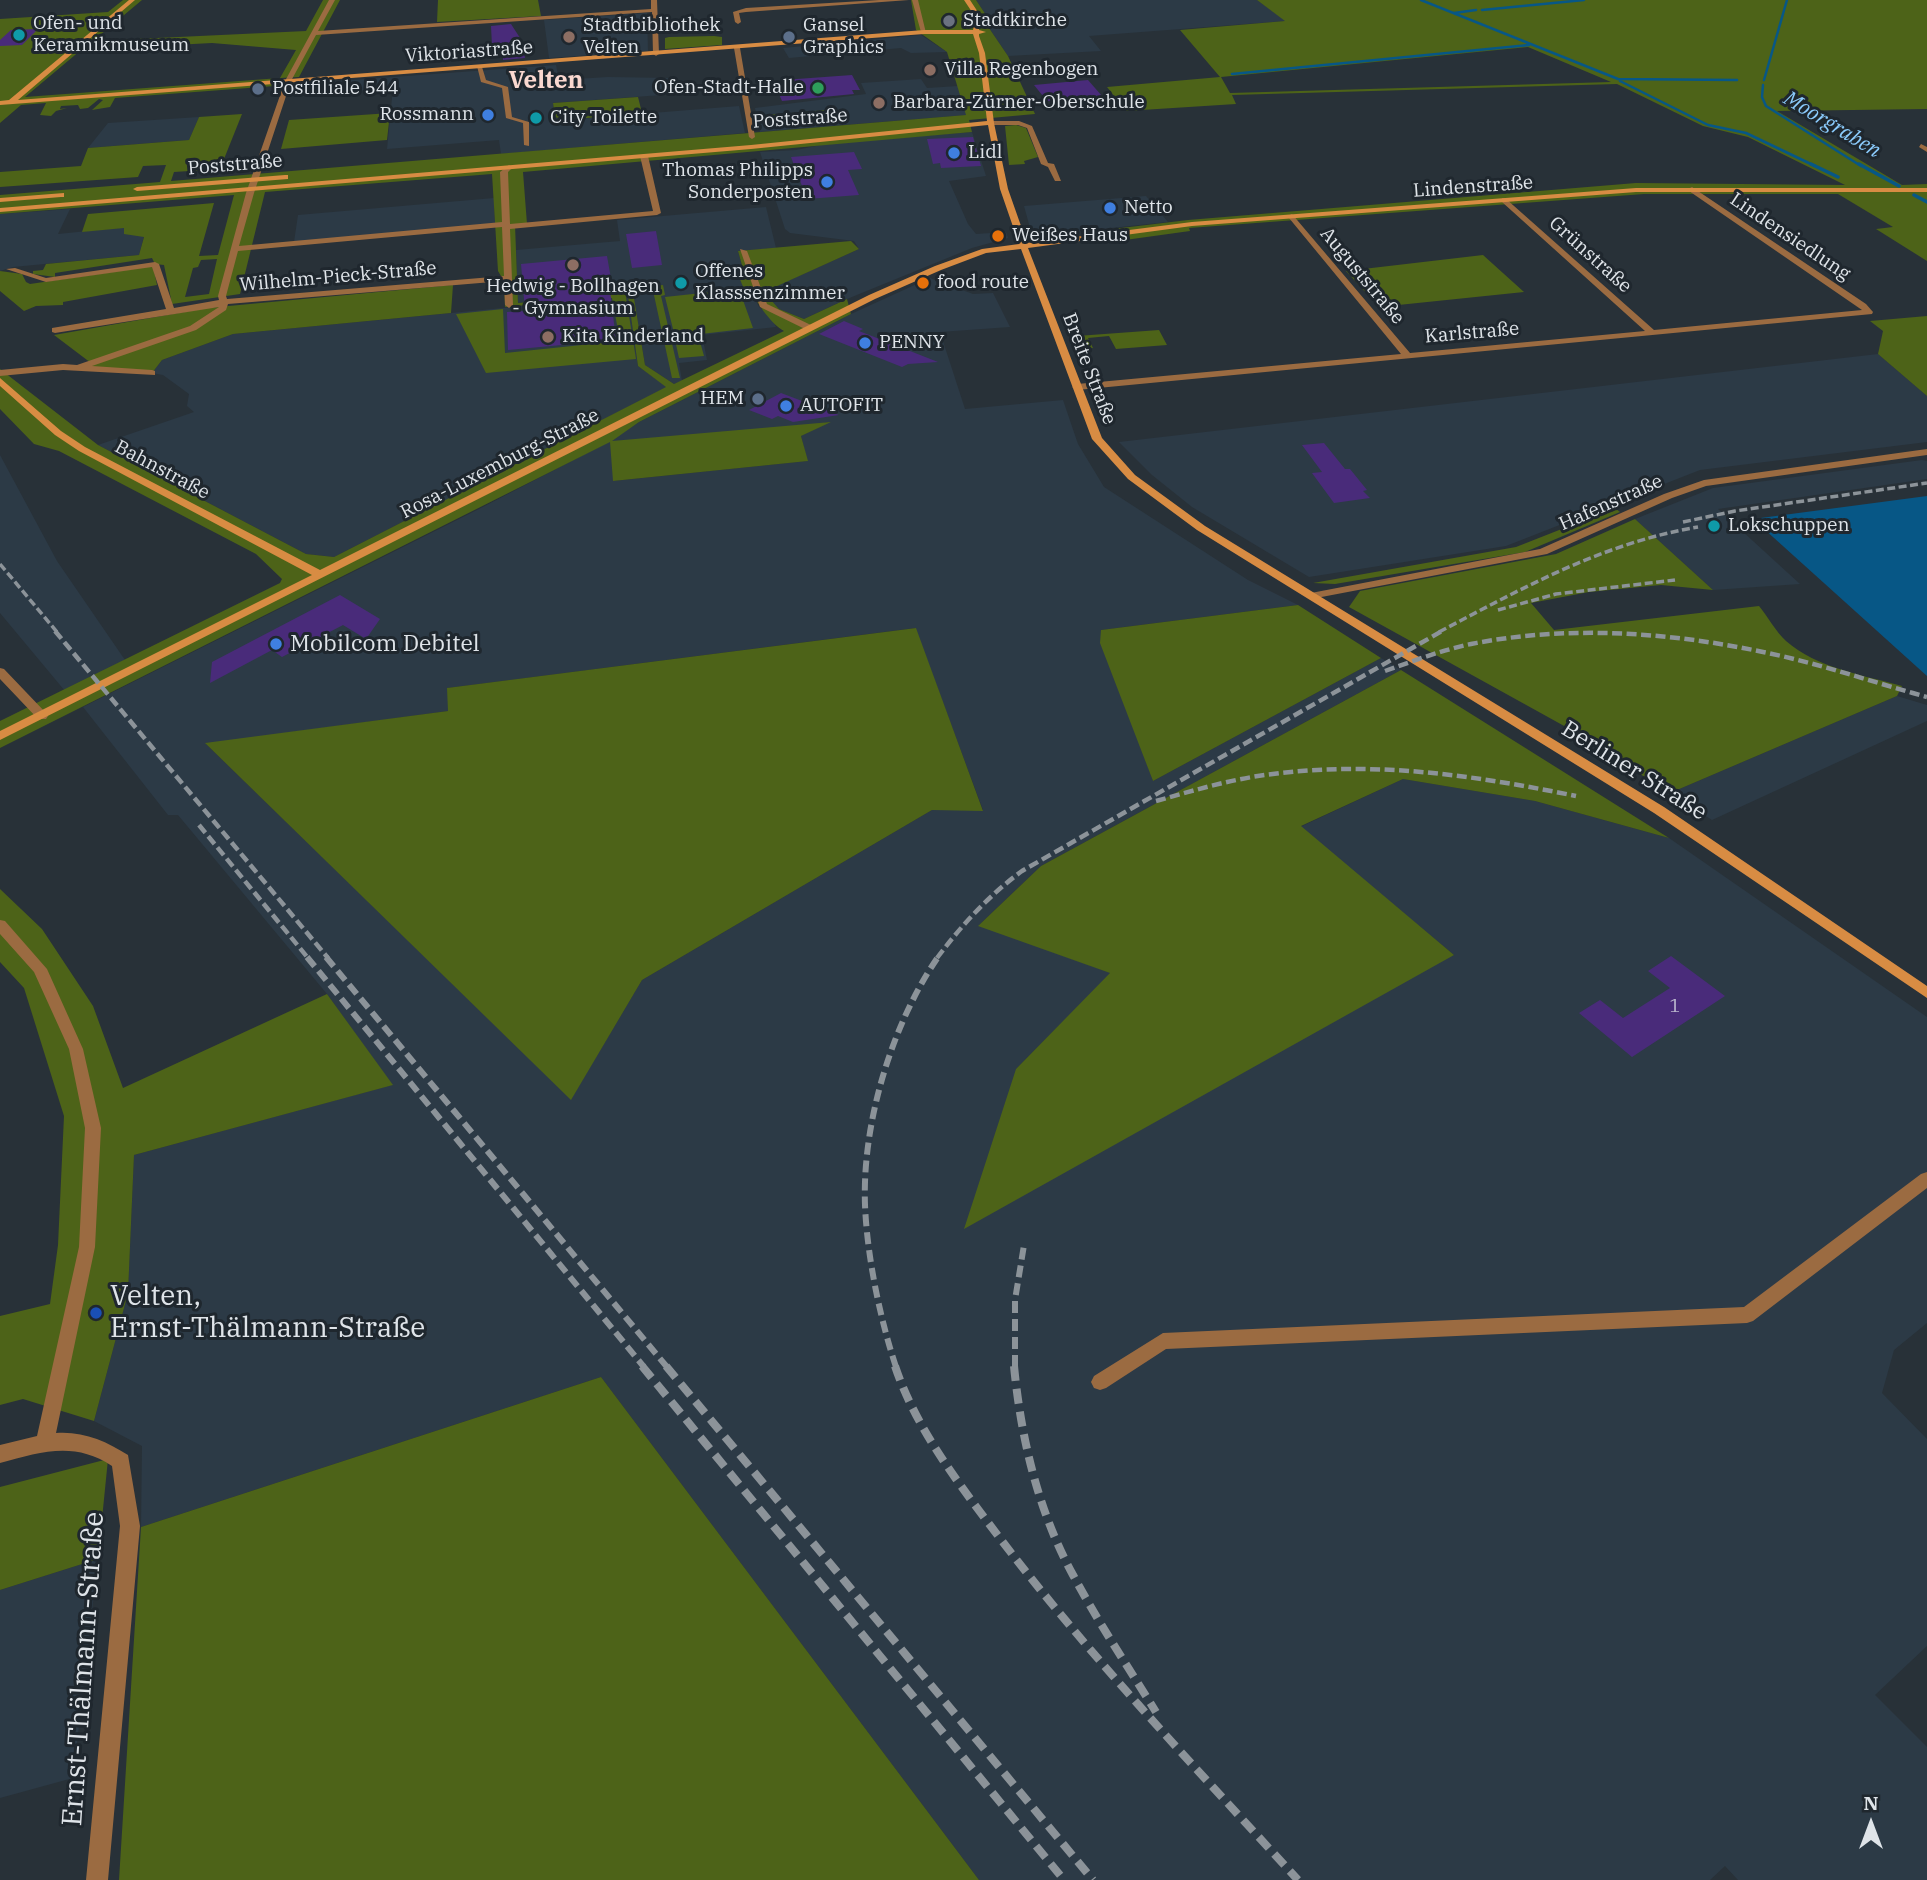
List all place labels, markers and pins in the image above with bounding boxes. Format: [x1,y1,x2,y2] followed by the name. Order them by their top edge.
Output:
[963,10,1067,32] place label: Stadtkirche
[33,13,189,57] place label: Ofen- und Keramikmuseum
[941,13,957,29] marker: Stadtkirche
[583,15,720,59] place label: Stadtbibliothek Velten
[803,15,884,59] place label: Gansel Graphics
[11,27,27,43] marker: Ofen- und Keramikmuseum
[561,29,577,45] marker: Stadtbibliothek Velten
[781,29,797,45] marker: Gansel Graphics
[944,59,1098,81] place label: Villa Regenbogen
[922,62,938,78] marker: Villa Regenbogen
[654,77,804,99] place label: Ofen-Stadt-Halle
[272,78,399,100] place label: Postfiliale 544
[810,80,826,96] marker: Ofen-Stadt-Halle
[250,81,266,97] marker: Postfiliale 544
[893,92,1145,114] place label: Barbara-Zürner-Oberschule
[871,95,887,111] marker: Barbara-Zürner-Oberschule
[380,104,474,126] place label: Rossmann
[480,107,496,123] marker: Rossmann
[550,107,657,129] place label: City Toilette
[528,110,544,126] marker: City Toilette
[968,142,1003,164] place label: Lidl
[946,145,962,161] marker: Lidl
[662,160,813,204] place label: Thomas Philipps Sonderposten
[819,174,835,190] marker: Thomas Philipps Sonderposten
[1124,197,1173,219] place label: Netto
[1102,200,1118,216] marker: Netto
[1012,225,1128,247] place label: Weißes Haus
[990,228,1006,244] marker: Weißes Haus
[565,257,581,273] marker: Hedwig - Bollhagen - Gymnasium
[695,261,845,305] place label: Offenes Klasssenzimmer
[937,272,1029,294] place label: food route
[673,275,689,291] marker: Offenes Klasssenzimmer
[915,275,931,291] marker: food route
[486,276,660,320] place label: Hedwig - Bollhagen - Gymnasium
[562,326,704,348] place label: Kita Kinderland
[540,329,556,345] marker: Kita Kinderland
[879,332,945,354] place label: PENNY
[857,335,873,351] marker: PENNY
[700,388,744,410] place label: HEM
[750,391,766,407] marker: HEM
[800,395,883,417] place label: AUTOFIT
[778,398,794,414] marker: AUTOFIT
[1728,515,1850,537] place label: Lokschuppen
[1706,518,1722,534] marker: Lokschuppen
[290,630,480,658] place label: Mobilcom Debitel
[268,636,284,652] marker: Mobilcom Debitel
[110,1280,425,1346] place label: Velten, Ernst-Thälmann-Straße
[88,1305,104,1321] marker: Velten, Ernst-Thälmann-Straße

